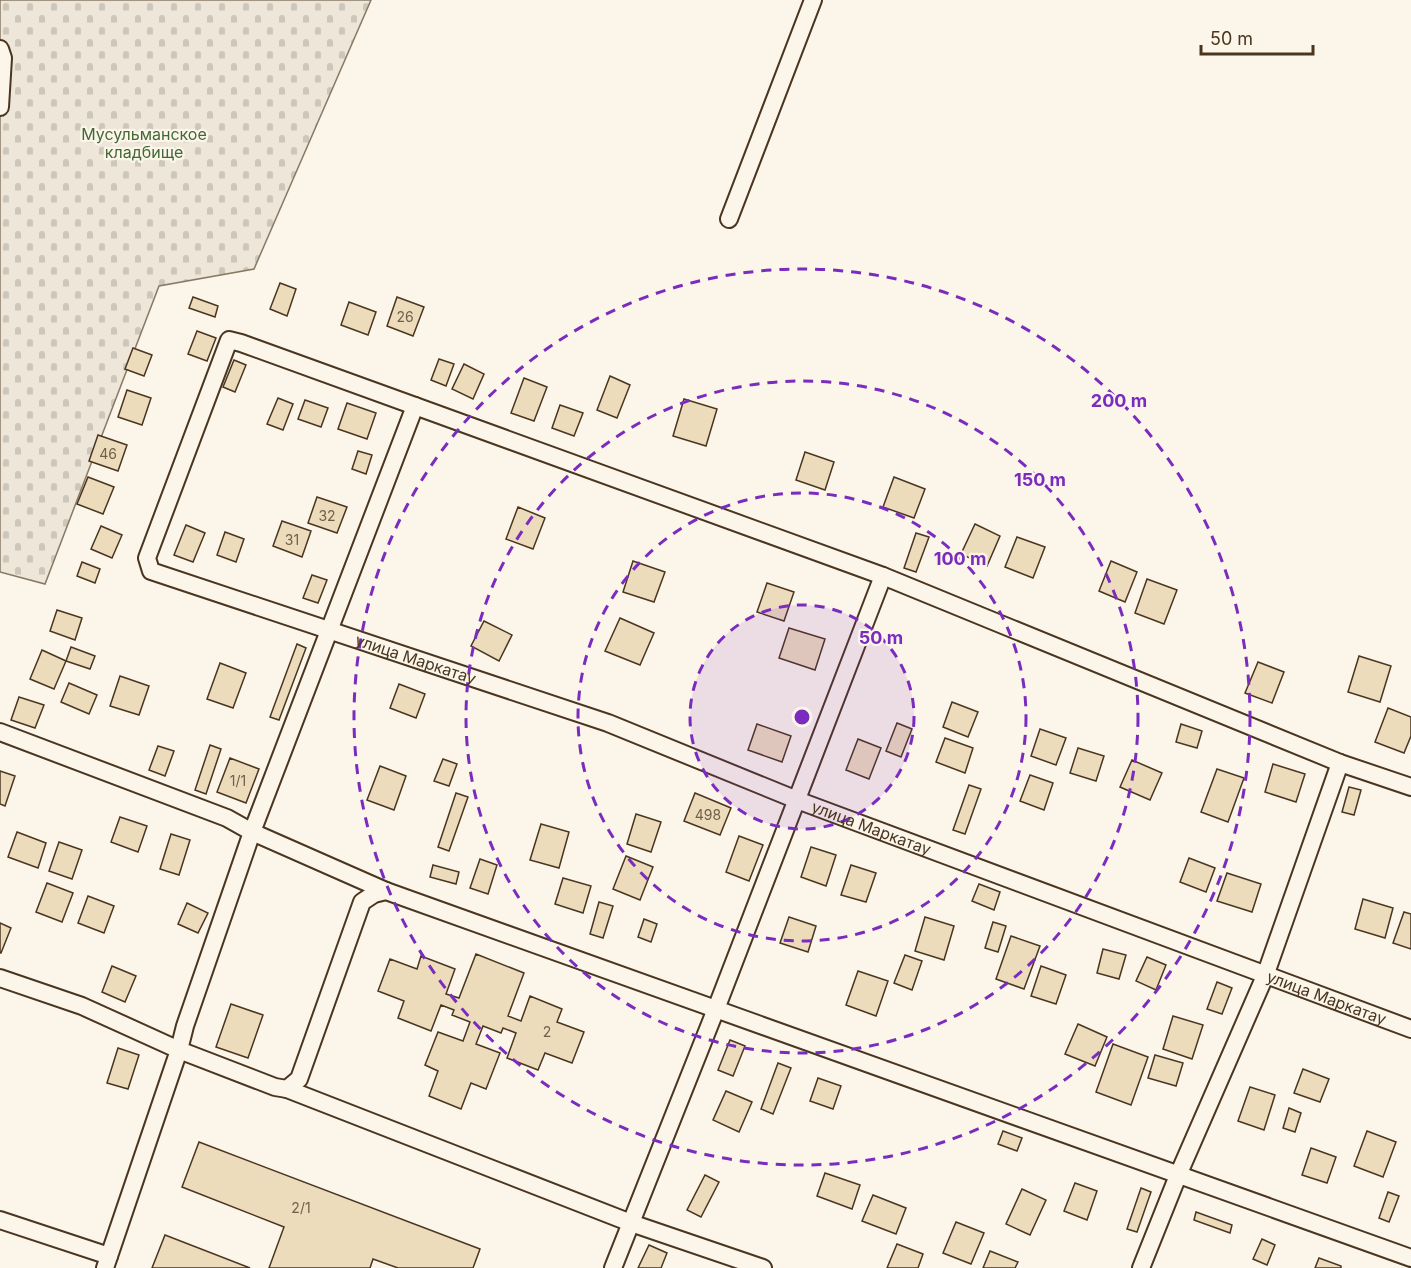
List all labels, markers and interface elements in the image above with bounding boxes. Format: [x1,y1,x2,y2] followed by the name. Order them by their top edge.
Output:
[1201,18,1314,56] scale bar
[1210,28,1253,49] text: 50 m
[81,124,207,162] park label: Мусульманское кладбище
[396,308,414,325] house number: 26
[1091,390,1147,411] text: 200 m
[99,445,117,462] house number: 46
[1014,469,1066,490] text: 150 m
[318,507,336,524] house number: 32
[285,531,299,548] house number: 31
[934,548,986,569] text: 100 m
[859,627,903,648] text: 50 m
[353,630,479,688] street label: улица Маркатау
[792,707,812,727] centre of rings
[230,772,246,789] house number: 1/1
[809,796,934,859] street label: улица Маркатау
[695,806,721,823] house number: 498
[1264,966,1389,1029] street label: улица Маркатау
[543,1023,551,1040] house number: 2
[291,1199,311,1216] house number: 2/1

